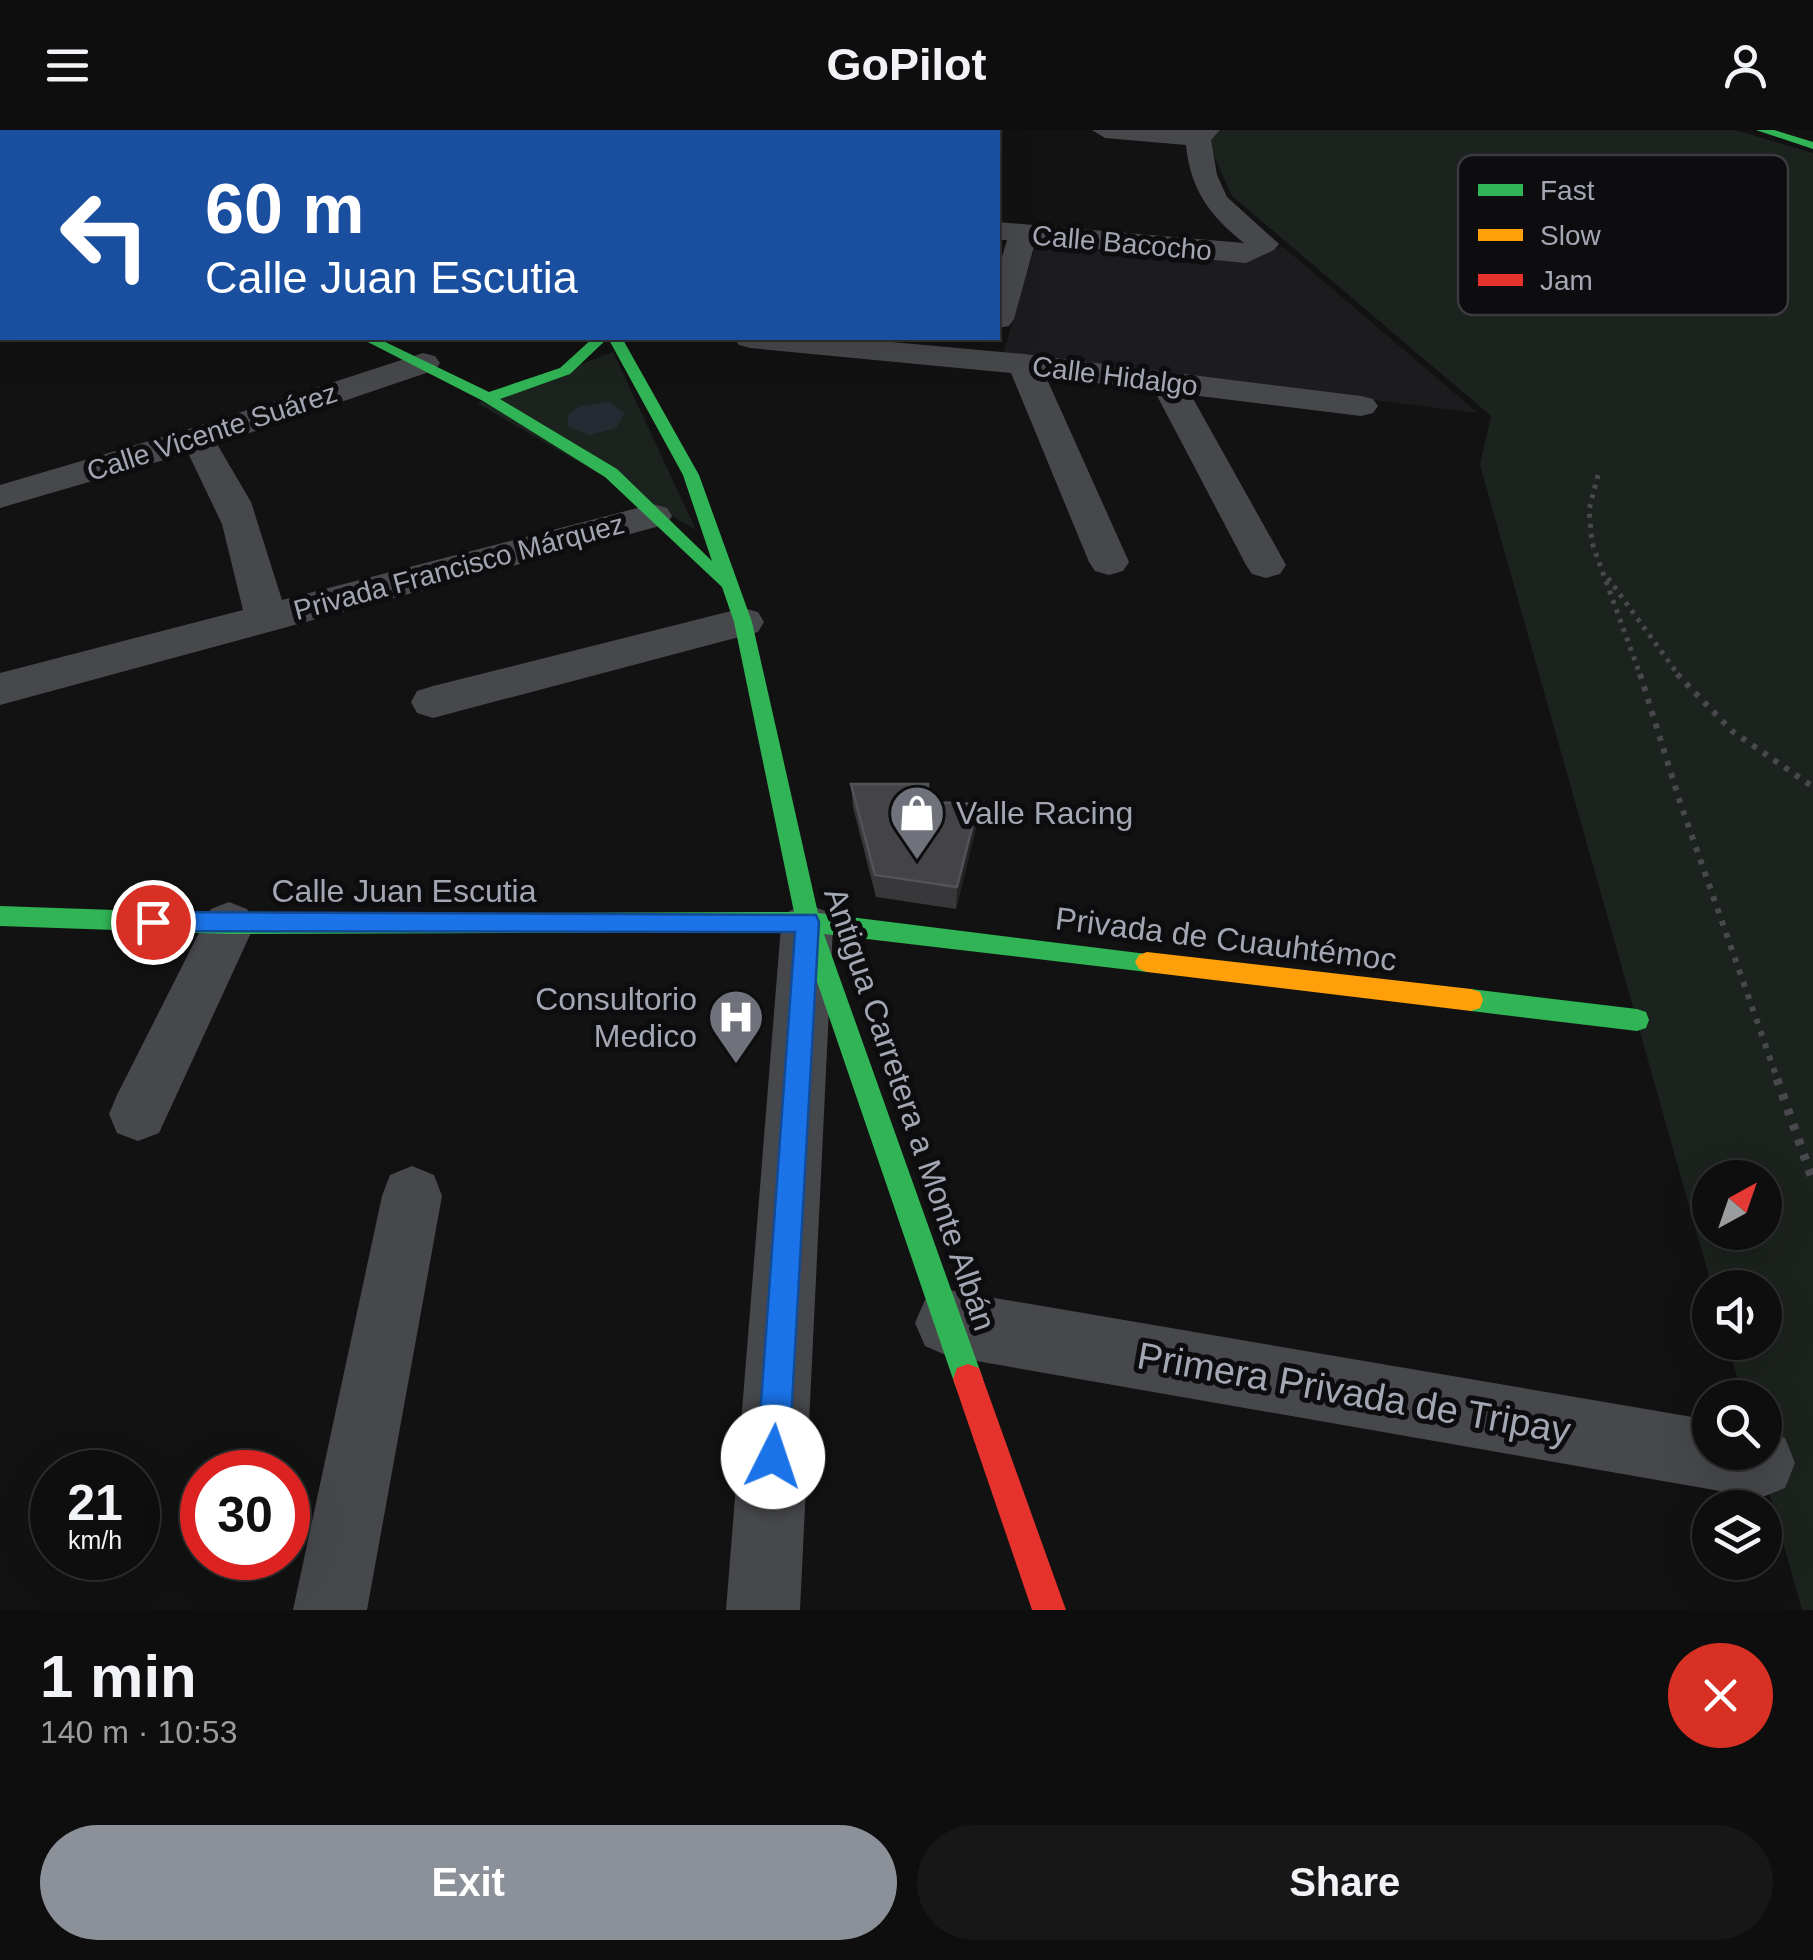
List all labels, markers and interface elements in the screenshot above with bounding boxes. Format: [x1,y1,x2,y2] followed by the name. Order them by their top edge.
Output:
[40,38,95,93] icon: menu
[1718,38,1773,93] icon: person
[827,39,986,90] text: GoPilot
[1458,155,1788,315] legend
[40,170,170,300] icon: left
[205,170,365,248] text: 60 m
[1540,175,1595,206] text: Fast
[1031,220,1213,266] street label: Calle Bacocho
[1540,220,1601,251] text: Slow
[205,252,578,303] text: Calle Juan Escutia
[1540,265,1593,296] text: Jam
[1030,350,1200,402] street label: Calle Hidalgo
[83,377,341,487] street label: Calle Vicente Suárez
[290,508,628,626] street label: Privada Francisco Márquez
[887,783,947,862] shop icon: Valle Racing
[956,795,1133,831] place label: Valle Racing
[271,873,537,909] street label: Calle Juan Escutia
[111,880,196,965] pin
[817,883,1003,1335] street label: Antigua Carretera a Monte Albán
[126,895,181,950] icon: arrive
[1053,900,1399,978] street label: Privada de Cuauhtémoc
[535,981,697,1054] place label: Consultorio Medico
[706,987,766,1066] hospital icon: Consultorio Medico
[1692,1160,1782,1250] north arrow
[1692,1160,1782,1580] map controls
[1692,1270,1782,1360] button: sound
[1134,1334,1574,1452] street label: Primera Privada de Tripay
[1692,1380,1782,1470] button: search
[721,1405,825,1509] position arrow
[180,1450,310,1580] speed limit sign: 30
[67,1475,123,1531] text: 21
[1692,1490,1782,1580] button: layers
[68,1526,122,1554] text: km/h
[40,1643,197,1710] text: 1 min
[1668,1643,1773,1748] button: close
[40,1714,237,1750] text: 140 m · 10:53
[40,1825,897,1940] button: Exit
[917,1825,1773,1940] button: Share

